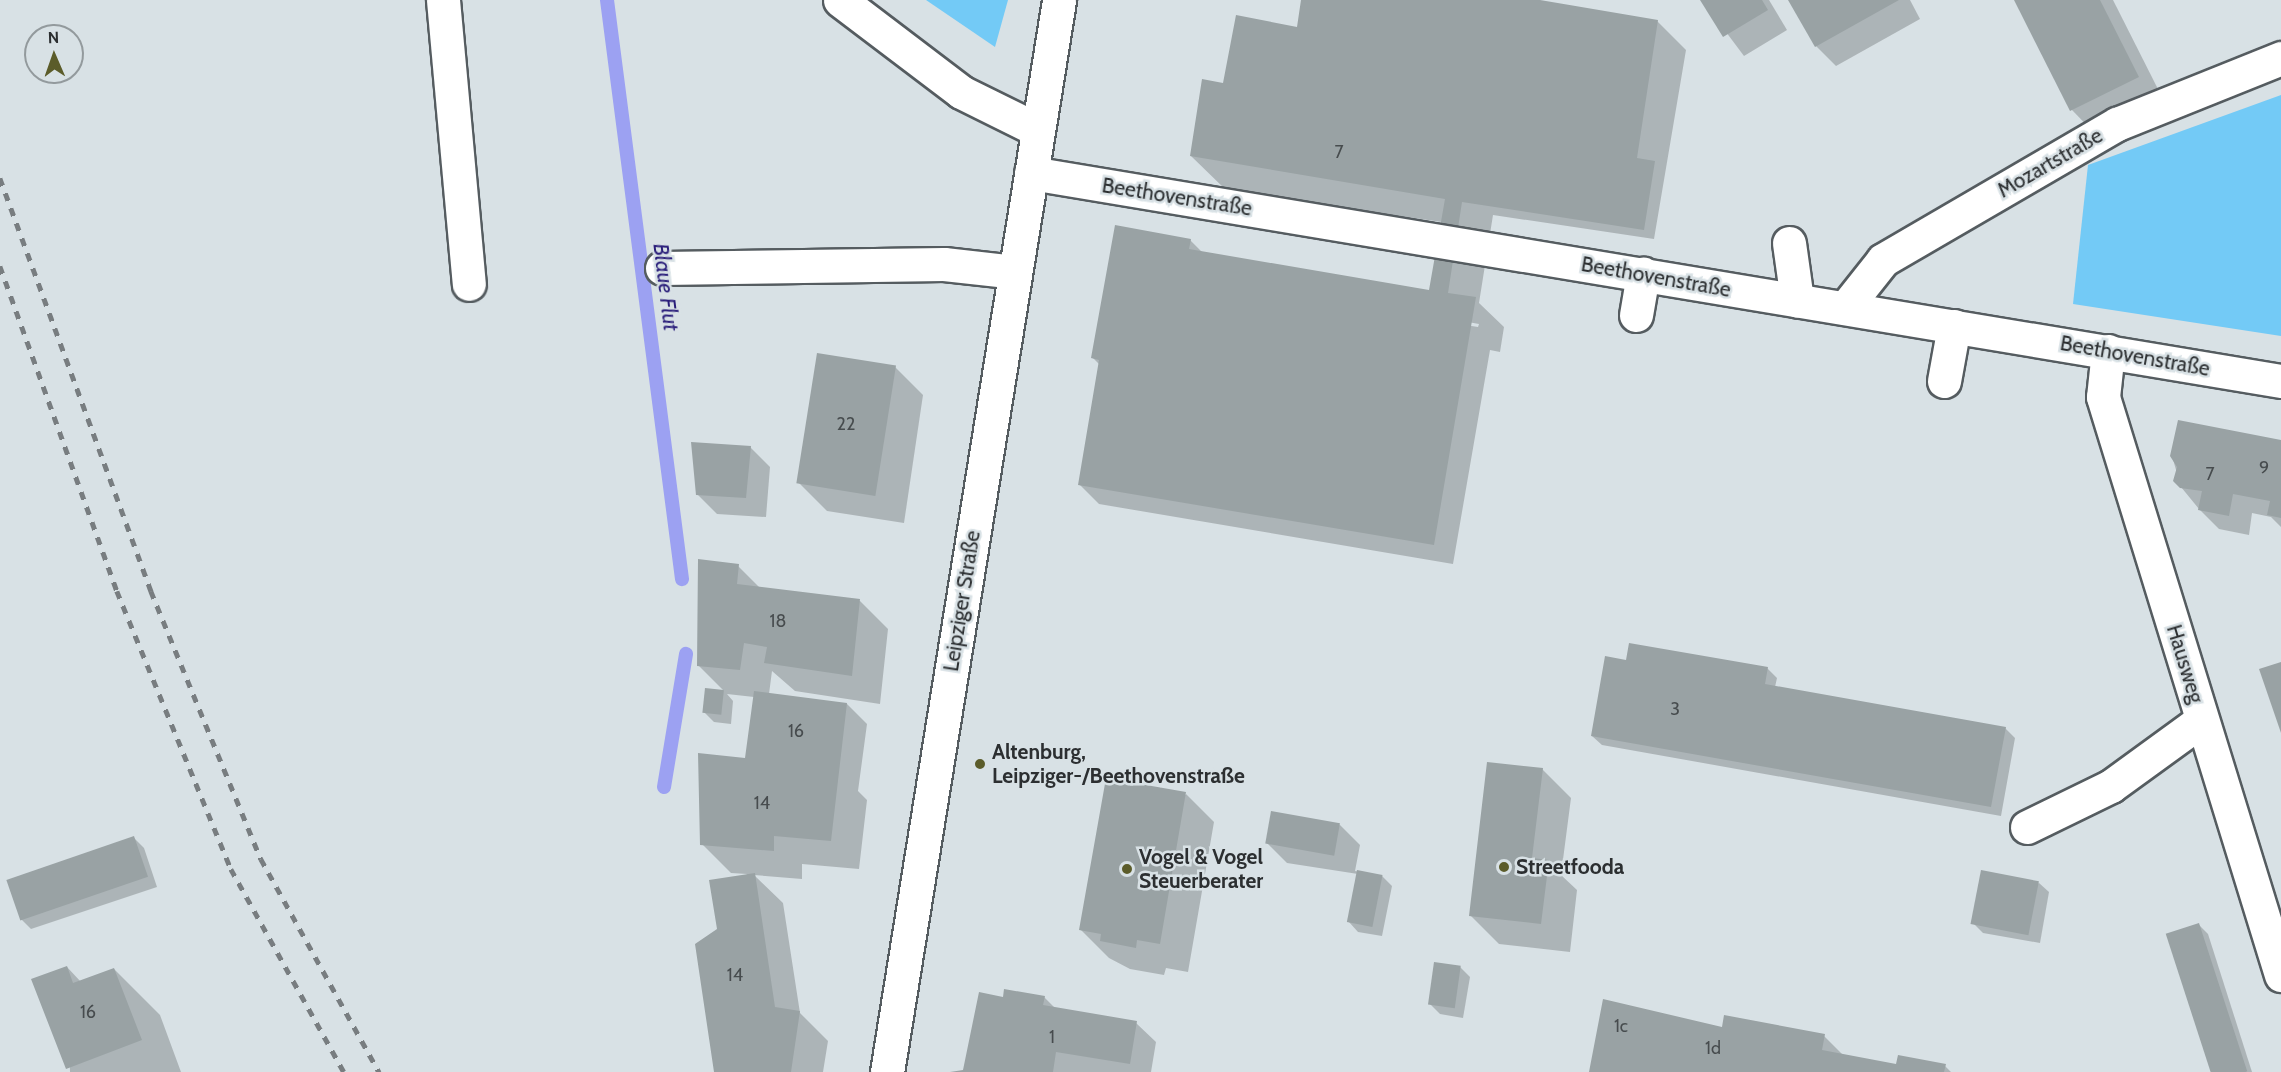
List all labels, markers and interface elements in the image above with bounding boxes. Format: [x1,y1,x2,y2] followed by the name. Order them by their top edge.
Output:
[24,24,84,84] north arrow
[47,28,59,47] text: N
[1993,123,2107,203] street label: Mozartstraße
[1334,141,1344,163] house number: 7
[1100,173,1254,221] street label: Beethovenstraße
[648,242,684,332] water label: Blaue Flut
[1579,251,1733,303] street label: Beethovenstraße
[2058,330,2212,382] street label: Beethovenstraße
[837,413,855,435] house number: 22
[2259,457,2269,479] house number: 9
[2205,463,2215,485] house number: 7
[938,529,986,673] street label: Leipziger Straße
[770,610,786,632] house number: 18
[2161,622,2209,706] street label: Hausweg
[1670,698,1680,720] house number: 3
[788,720,804,742] house number: 16
[992,739,1245,789] place label: Altenburg, Leipziger-/Beethovenstraße
[973,757,987,771] marker: Altenburg, Leipziger-/Beethovenstraße
[754,792,770,814] house number: 14
[1139,844,1263,894] place label: Vogel & Vogel Steuerberater
[1516,854,1624,880] place label: Streetfooda
[1497,860,1511,874] marker: Streetfooda
[1120,862,1134,876] marker: Vogel & Vogel Steuerberater
[727,964,743,986] house number: 14
[80,1001,96,1023] house number: 16
[1614,1015,1628,1037] house number: 1c
[1049,1026,1055,1048] house number: 1
[1705,1037,1721,1059] house number: 1d

